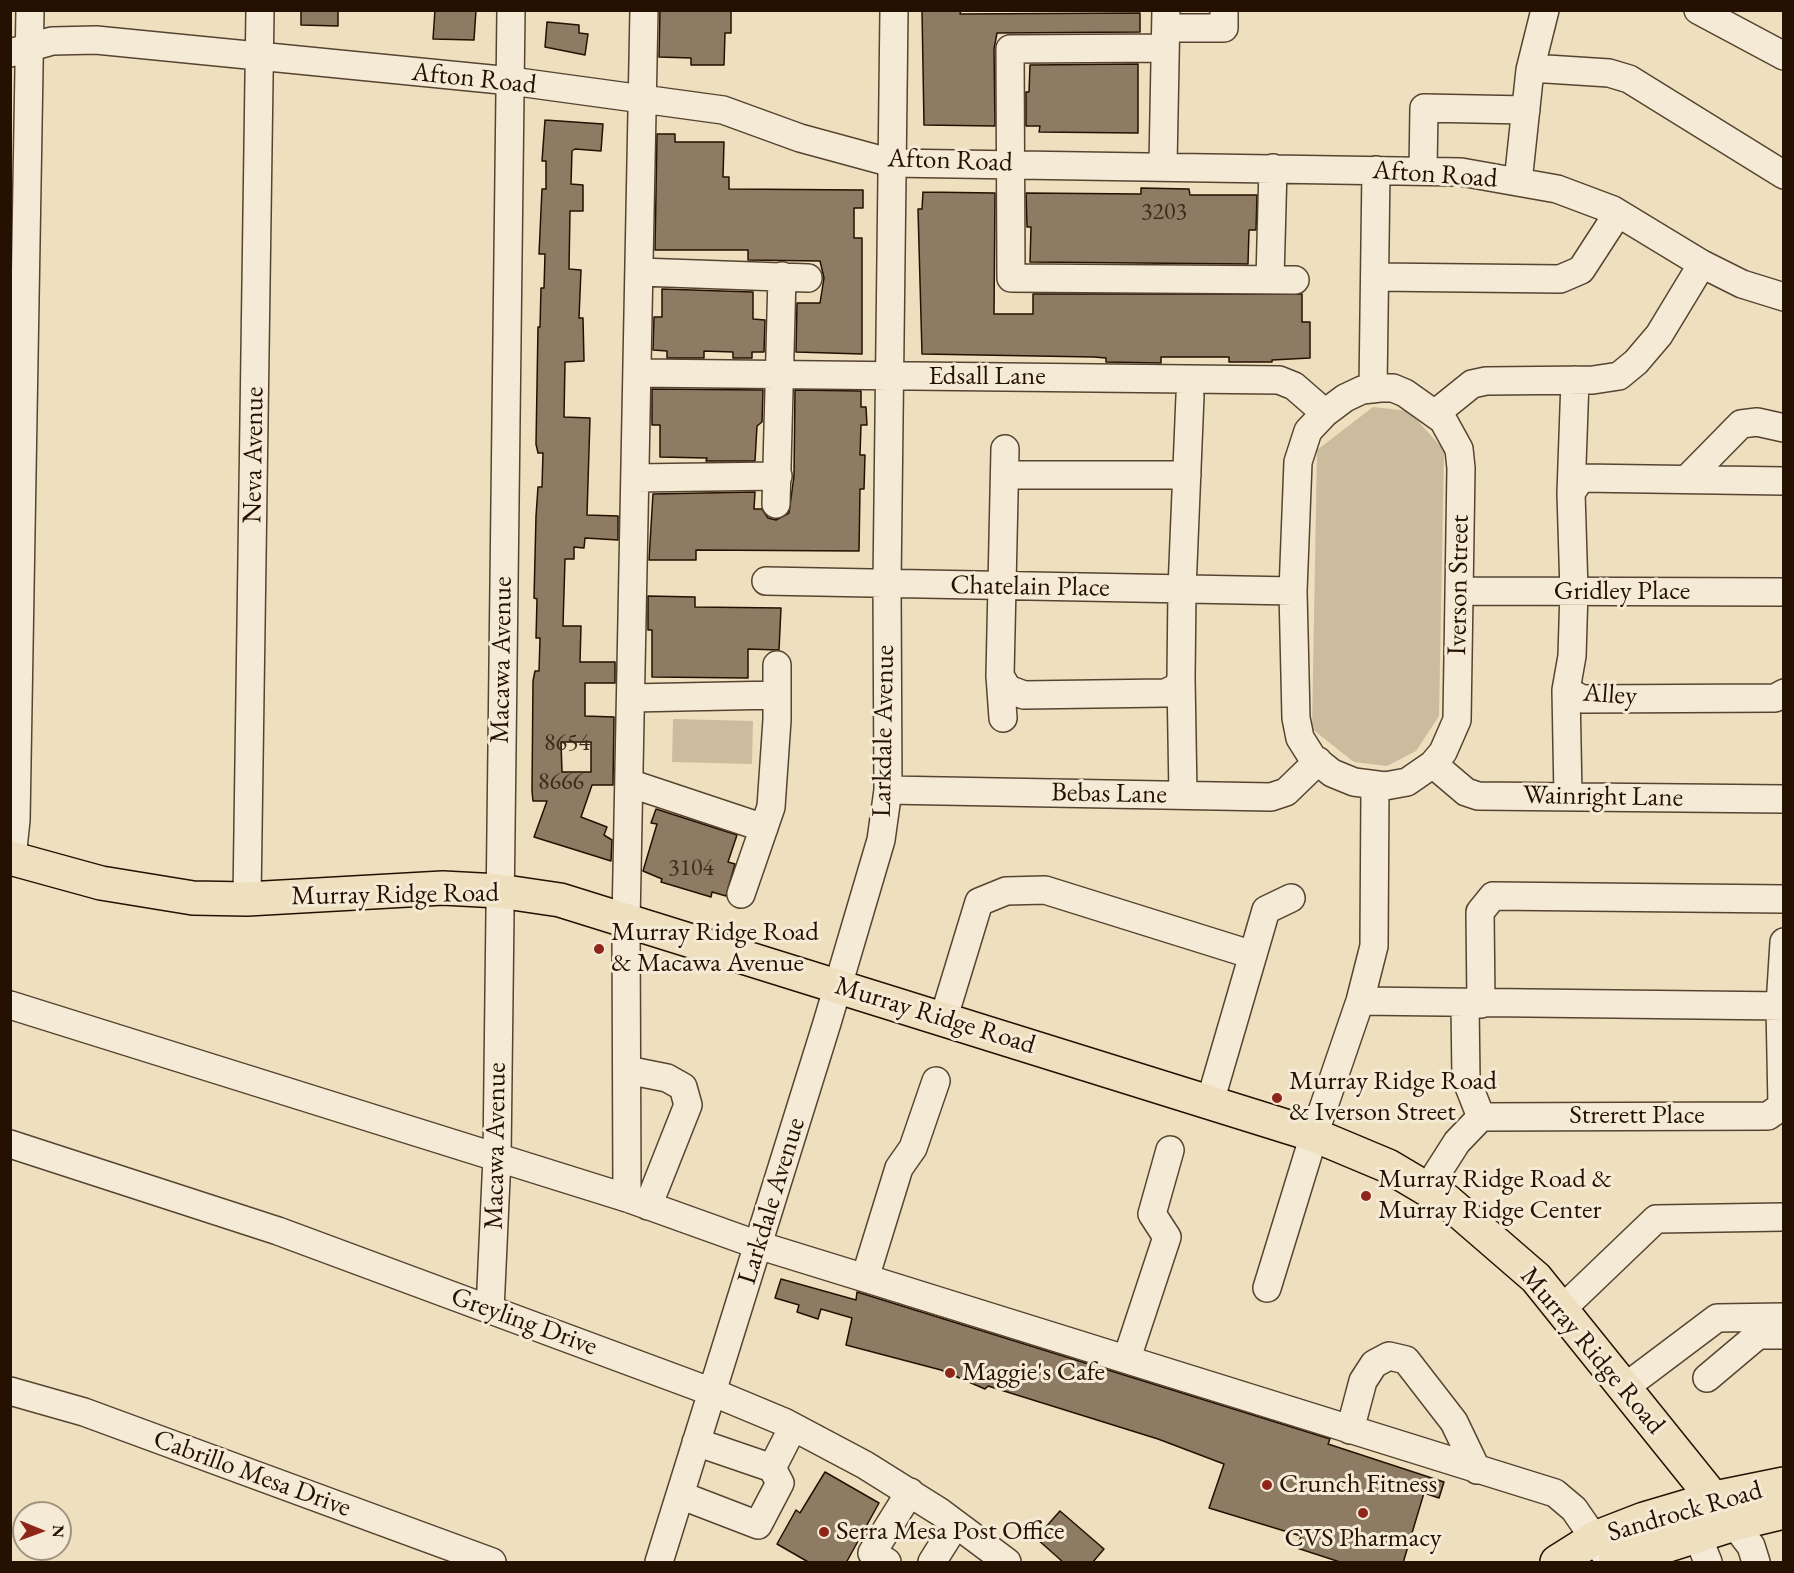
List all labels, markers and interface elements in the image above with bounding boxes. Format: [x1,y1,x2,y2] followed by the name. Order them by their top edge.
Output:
[410,56,538,102] street label: Afton Road
[887,143,1013,179] street label: Afton Road
[1371,154,1499,196] street label: Afton Road
[1141,198,1187,226] house number: 3203
[928,361,1046,393] street label: Edsall Lane
[237,386,271,524] street label: Neva Avenue
[1442,514,1476,656] street label: Iverson Street
[950,569,1110,605] street label: Chatelain Place
[484,576,520,744] street label: Macawa Avenue
[1554,576,1690,608] street label: Gridley Place
[866,644,902,818] street label: Larkdale Avenue
[1582,677,1638,713] street label: Alley
[544,729,590,757] house number: 8654
[538,768,584,796] house number: 8666
[1051,777,1167,811] street label: Bebas Lane
[1523,779,1683,815] street label: Wainright Lane
[668,854,714,882] house number: 3104
[291,877,499,913] street label: Murray Ridge Road
[611,917,819,980] place label: Murray Ridge Road & Macawa Avenue
[592,942,606,956] marker: Murray Ridge Road & Macawa Avenue
[831,970,1039,1062] street label: Murray Ridge Road
[478,1062,514,1230] street label: Macawa Avenue
[1289,1066,1497,1129] place label: Murray Ridge Road & Iverson Street
[1270,1091,1284,1105] marker: Murray Ridge Road & Iverson Street
[1569,1100,1705,1132] street label: Strerett Place
[731,1114,813,1288] street label: Larkdale Avenue
[1378,1164,1612,1227] place label: Murray Ridge Road & Murray Ridge Center
[1359,1189,1373,1203] marker: Murray Ridge Road & Murray Ridge Center
[1513,1261,1671,1441] street label: Murray Ridge Road
[446,1281,602,1363] street label: Greyling Drive
[962,1357,1105,1389] place label: Maggie's Cafe
[943,1366,957,1380] marker: Maggie's Cafe
[149,1423,355,1525] street label: Cabrillo Mesa Drive
[1279,1469,1437,1501] place label: Crunch Fitness
[1604,1474,1766,1550] street label: Sandrock Road
[1260,1478,1274,1492] marker: Crunch Fitness
[12,1501,72,1561] north arrow
[1356,1506,1370,1520] marker: CVS Pharmacy
[836,1516,1065,1548] place label: Serra Mesa Post Office
[1284,1523,1442,1555] place label: CVS Pharmacy
[48,1525,69,1538] text: N
[817,1525,831,1539] marker: Serra Mesa Post Office

